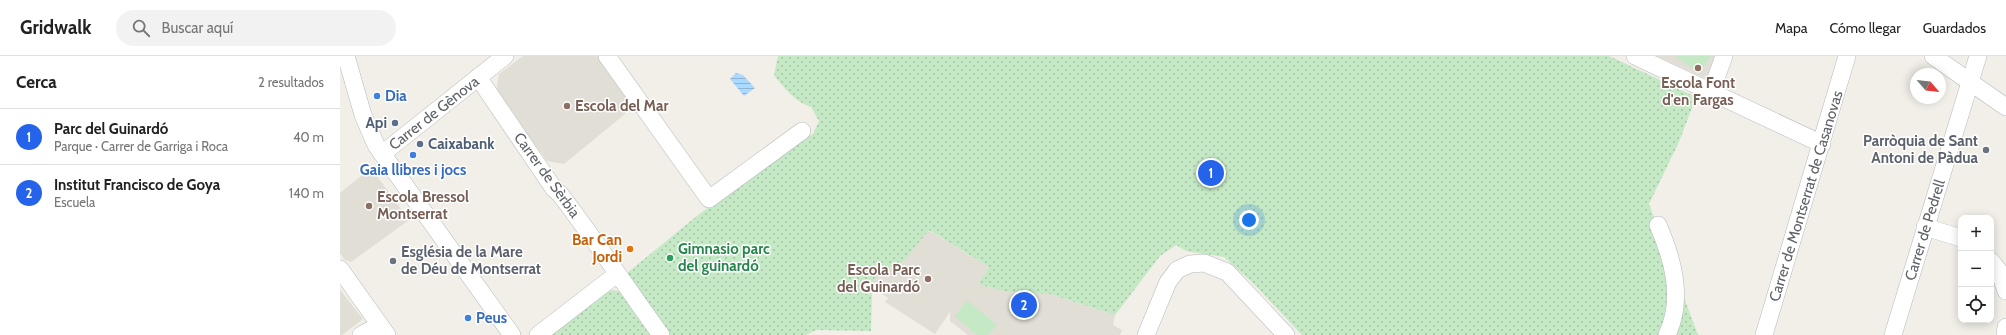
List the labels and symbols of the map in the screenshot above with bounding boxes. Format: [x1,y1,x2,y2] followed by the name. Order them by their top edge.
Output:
[1693,63,1703,73] marker: Escola Font d'en Fargas
[1910,68,1946,104] north arrow
[385,72,483,154] street label: Carrer de Gènova
[1661,74,1735,109] place label: Escola Font d'en Fargas
[385,87,407,105] place label: Dia
[1765,88,1847,304] street label: Carrer de Montserrat de Casanovas
[372,91,382,101] marker: Dia
[575,97,668,115] place label: Escola del Mar
[562,101,572,111] marker: Escola del Mar
[365,114,387,132] place label: Api
[390,118,400,128] marker: Api
[510,129,584,222] street label: Carrer de Sèrbia
[1863,132,1979,167] place label: Parròquia de Sant Antoni de Pàdua
[428,135,495,153] place label: Caixabank
[415,139,425,149] marker: Caixabank
[1981,145,1991,155] marker: Parròquia de Sant Antoni de Pàdua
[408,150,418,160] marker: Gaia llibres i jocs
[1198,158,1224,188] pin: 1
[360,161,466,179] place label: Gaia llibres i jocs
[1901,177,1949,283] street label: Carrer de Pedrell
[377,188,469,223] place label: Escola Bressol Montserrat
[364,201,374,211] marker: Escola Bressol Montserrat
[1239,210,1259,230] your location
[572,231,622,266] place label: Bar Can Jordi
[678,240,770,275] place label: Gimnasio parc del guinardó
[401,243,541,278] place label: Església de la Mare de Déu de Montserrat
[625,244,635,254] marker: Bar Can Jordi
[665,253,675,263] marker: Gimnasio parc del guinardó
[388,256,398,266] marker: Església de la Mare de Déu de Montserrat
[837,261,920,296] place label: Escola Parc del Guinardó
[923,274,933,284] marker: Escola Parc del Guinardó
[1011,290,1037,320] pin: 2
[476,309,507,327] place label: Peus
[463,313,473,323] marker: Peus

